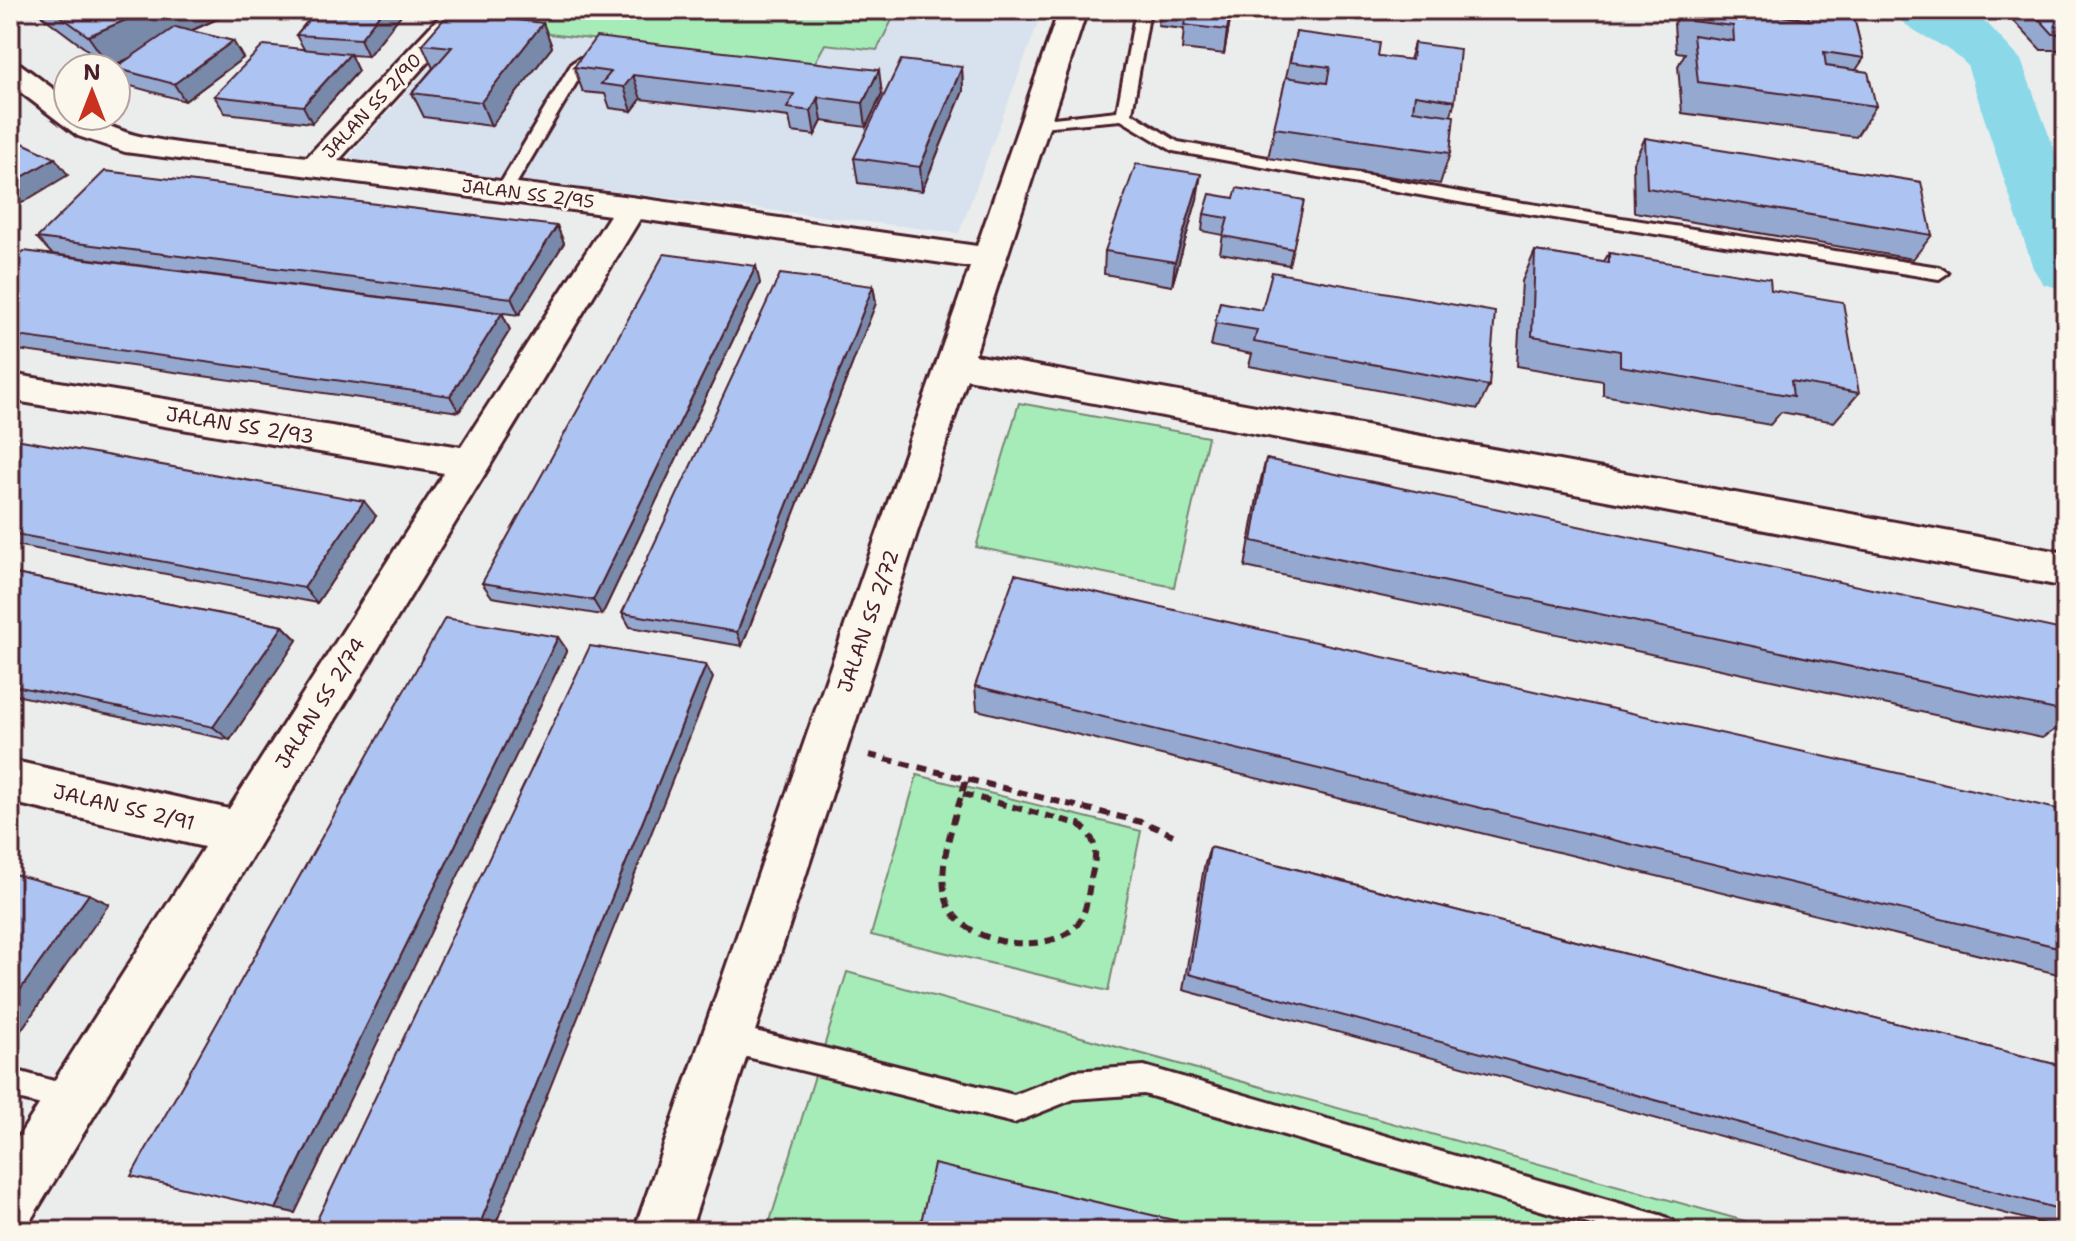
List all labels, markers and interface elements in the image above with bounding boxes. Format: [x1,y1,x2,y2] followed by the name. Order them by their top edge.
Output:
[317,48,427,164] street label: JALAN SS 2/90
[52,52,132,132] north arrow
[83,58,101,87] text: N
[460,174,596,214] street label: JALAN SS 2/95
[164,400,316,450] street label: JALAN SS 2/93
[831,546,905,696] street label: JALAN SS 2/72
[269,633,371,773] street label: JALAN SS 2/74
[51,778,197,836] street label: JALAN SS 2/91

